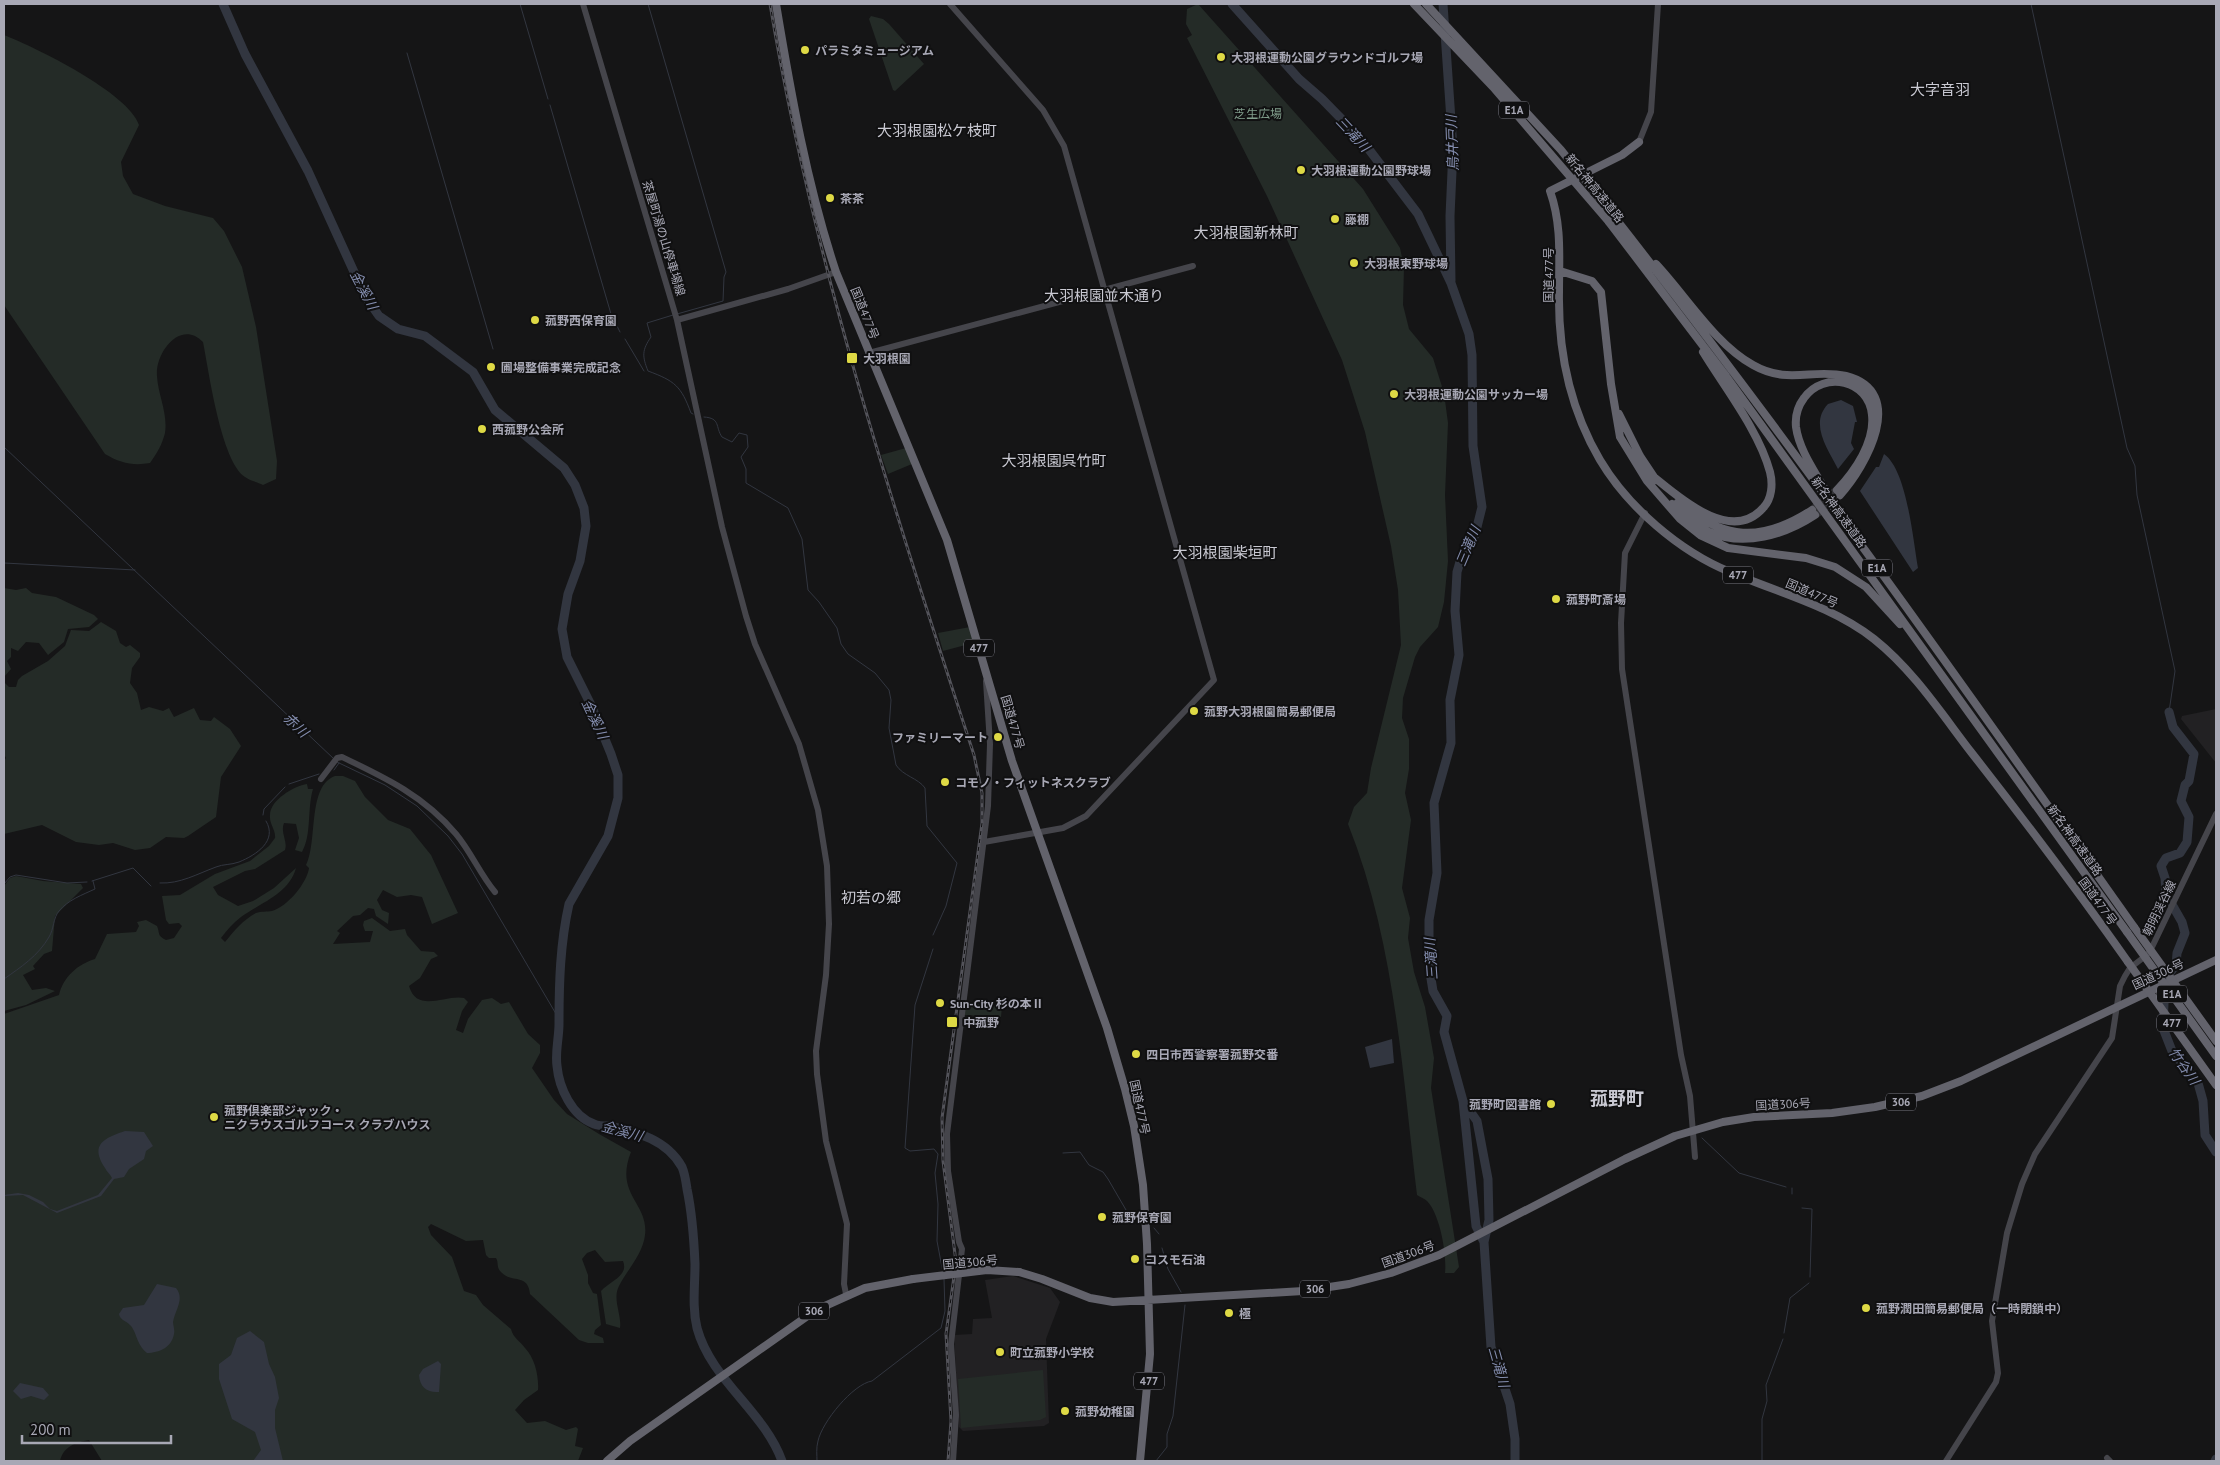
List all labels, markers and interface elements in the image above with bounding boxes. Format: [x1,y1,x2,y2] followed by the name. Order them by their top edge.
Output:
[815,43,934,58] place label: パラミタミュージアム
[799,44,811,56] marker: パラミタミュージアム
[1231,50,1423,65] place label: 大羽根運動公園グラウンドゴルフ場
[1215,51,1227,63] marker: 大羽根運動公園グラウンドゴルフ場
[1910,80,1970,99] district label: 大字音羽
[1499,102,1529,118] road number: E1A
[1234,106,1282,121] park label: 芝生広場
[1332,113,1375,157] water label: 三滝川
[1442,113,1462,171] water label: 鳥井戸川
[877,121,997,140] district label: 大羽根園松ケ枝町
[1563,151,1627,225] street label: 新名神高速道路
[1311,163,1431,178] place label: 大羽根運動公園野球場
[1295,164,1307,176] marker: 大羽根運動公園野球場
[639,178,689,298] street label: 茶屋町湯の山停車場線
[840,191,864,206] place label: 茶茶
[824,192,836,204] marker: 茶茶
[1345,212,1369,227] place label: 藤棚
[1329,213,1341,225] marker: 藤棚
[1193,223,1299,242] district label: 大羽根園新林町
[1541,247,1556,303] street label: 国道477号
[1364,256,1448,271] place label: 大羽根東野球場
[1348,257,1360,269] marker: 大羽根東野球場
[346,267,383,315] water label: 金溪川
[848,284,882,342] street label: 国道477号
[1044,286,1164,305] district label: 大羽根園並木通り
[545,313,617,328] place label: 菰野西保育園
[529,314,541,326] marker: 菰野西保育園
[845,351,859,365] marker: 大羽根園
[863,351,911,366] place label: 大羽根園
[501,360,621,375] place label: 圃場整備事業完成記念
[485,361,497,373] marker: 圃場整備事業完成記念
[1404,387,1548,402] place label: 大羽根運動公園サッカー場
[1388,388,1400,400] marker: 大羽根運動公園サッカー場
[492,422,564,437] place label: 西菰野公会所
[476,423,488,435] marker: 西菰野公会所
[1001,451,1107,470] district label: 大羽根園呉竹町
[1808,474,1870,550] street label: 新名神高速道路
[1452,521,1485,569] water label: 三滝川
[1172,543,1278,562] district label: 大羽根園柴垣町
[1862,560,1892,576] road number: E1A
[1723,566,1753,584] road number: 477
[1783,575,1841,611] street label: 国道477号
[1566,592,1626,607] place label: 菰野町斎場
[1550,593,1562,605] marker: 菰野町斎場
[964,640,994,656] road number: 477
[998,693,1028,751] street label: 国道477号
[578,696,613,744] water label: 金溪川
[1204,704,1336,719] place label: 菰野大羽根園簡易郵便局
[1188,705,1200,717] marker: 菰野大羽根園簡易郵便局
[280,709,314,742] water label: 赤川
[892,730,988,745] place label: ファミリーマート
[992,731,1004,743] marker: ファミリーマート
[955,775,1111,790] place label: コモノ・フィットネスクラブ
[939,776,951,788] marker: コモノ・フィットネスクラブ
[2044,802,2106,878] street label: 新名神高速道路
[2076,874,2120,928] street label: 国道477号
[2139,878,2179,938] street label: 朝明渓谷線
[841,888,901,907] district label: 初若の郷
[1420,935,1441,981] water label: 三滝川
[2130,955,2186,993] street label: 国道306号
[2157,986,2187,1002] road number: E1A
[950,996,1044,1011] place label: Sun-City 杉の本Ⅱ
[934,997,946,1009] marker: Sun-City 杉の本Ⅱ
[2157,1014,2187,1032] road number: 477
[945,1015,959,1029] marker: 中菰野
[963,1015,999,1030] place label: 中菰野
[2165,1044,2205,1090] water label: 竹谷川
[1146,1047,1279,1062] place label: 四日市西警察署菰野交番
[1130,1048,1142,1060] marker: 四日市西警察署菰野交番
[1127,1078,1153,1136] street label: 国道477号
[1590,1087,1644,1110] district label: 菰野町
[1886,1094,1916,1110] road number: 306
[1755,1095,1811,1113] street label: 国道306号
[1469,1097,1541,1112] place label: 菰野町図書館
[1545,1098,1557,1110] marker: 菰野町図書館
[224,1103,430,1132] place label: 菰野倶楽部ジャック・ ニクラウスゴルフコース クラブハウス
[208,1111,220,1123] marker: 菰野倶楽部ジャック・ ニクラウスゴルフコース クラブハウス
[599,1117,647,1146] water label: 金溪川
[1112,1210,1172,1225] place label: 菰野保育園
[1096,1211,1108,1223] marker: 菰野保育園
[1379,1237,1437,1271] street label: 国道306号
[942,1252,998,1272] street label: 国道306号
[1145,1252,1205,1267] place label: コスモ石油
[1129,1253,1141,1265] marker: コスモ石油
[1300,1280,1330,1298] road number: 306
[1876,1301,2068,1316] place label: 菰野潤田簡易郵便局（一時閉鎖中）
[799,1302,829,1320] road number: 306
[1860,1302,1872,1314] marker: 菰野潤田簡易郵便局（一時閉鎖中）
[1239,1306,1251,1321] place label: 極
[1223,1307,1235,1319] marker: 極
[1485,1344,1514,1392] water label: 三滝川
[1010,1345,1094,1360] place label: 町立菰野小学校
[994,1346,1006,1358] marker: 町立菰野小学校
[1134,1372,1164,1390] road number: 477
[1075,1404,1135,1419] place label: 菰野幼稚園
[1059,1405,1071,1417] marker: 菰野幼稚園
[22,1412,171,1444] scale bar
[30,1420,71,1439] text: 200 m

